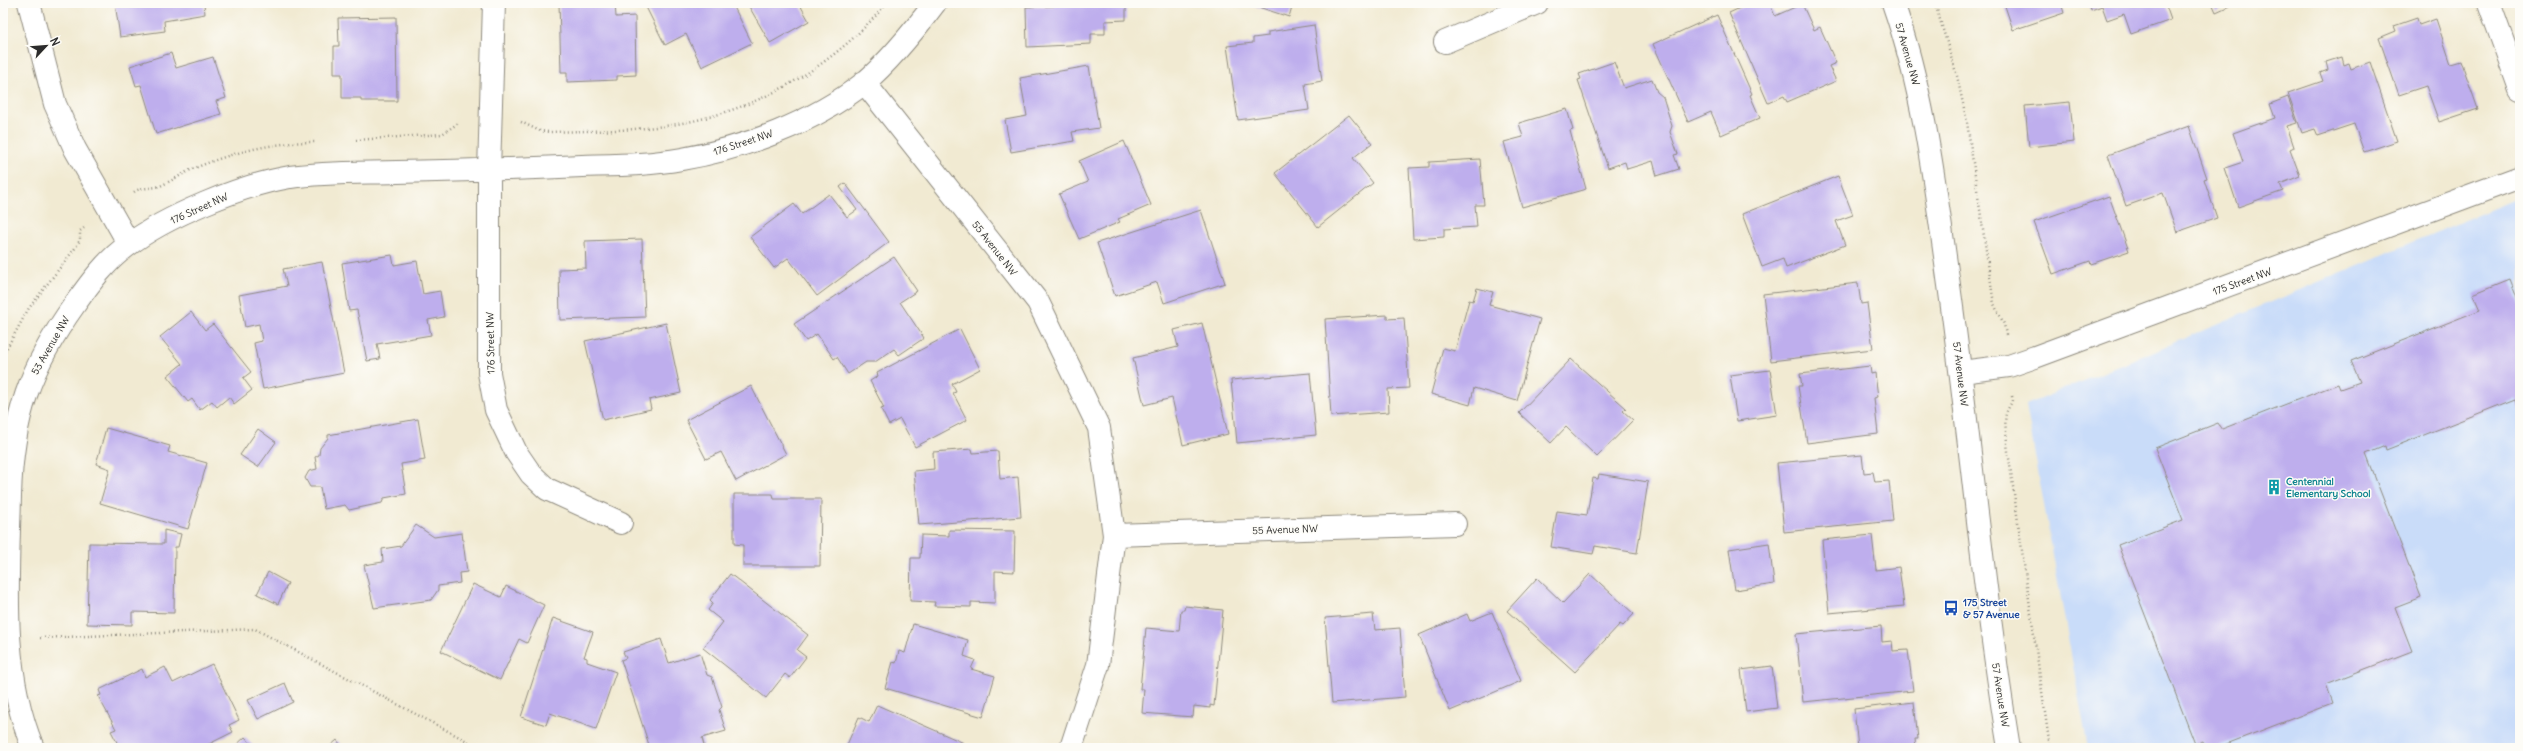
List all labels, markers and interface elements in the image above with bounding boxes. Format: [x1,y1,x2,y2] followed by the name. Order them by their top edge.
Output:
[1892,21,1923,87] street label: 57 Avenue NW
[26,26,66,66] north arrow
[47,35,63,48] text: N
[712,127,775,158] street label: 176 Street NW
[168,190,230,227] street label: 176 Street NW
[969,218,1020,278] street label: 55 Avenue NW
[2211,265,2274,298] street label: 175 Street NW
[483,312,498,374] street label: 176 Street NW
[28,314,72,377] street label: 53 Avenue NW
[1950,341,1971,407] street label: 57 Avenue NW
[2286,475,2371,500] place label: Centennial Elementary School
[2265,478,2283,496] building icon: Centennial Elementary School
[1252,522,1318,537] street label: 55 Avenue NW
[1963,596,2020,621] place label: 175 Street & 57 Avenue
[1942,599,1960,617] bus stop icon: 175 Street & 57 Avenue
[1989,662,2012,728] street label: 57 Avenue NW

